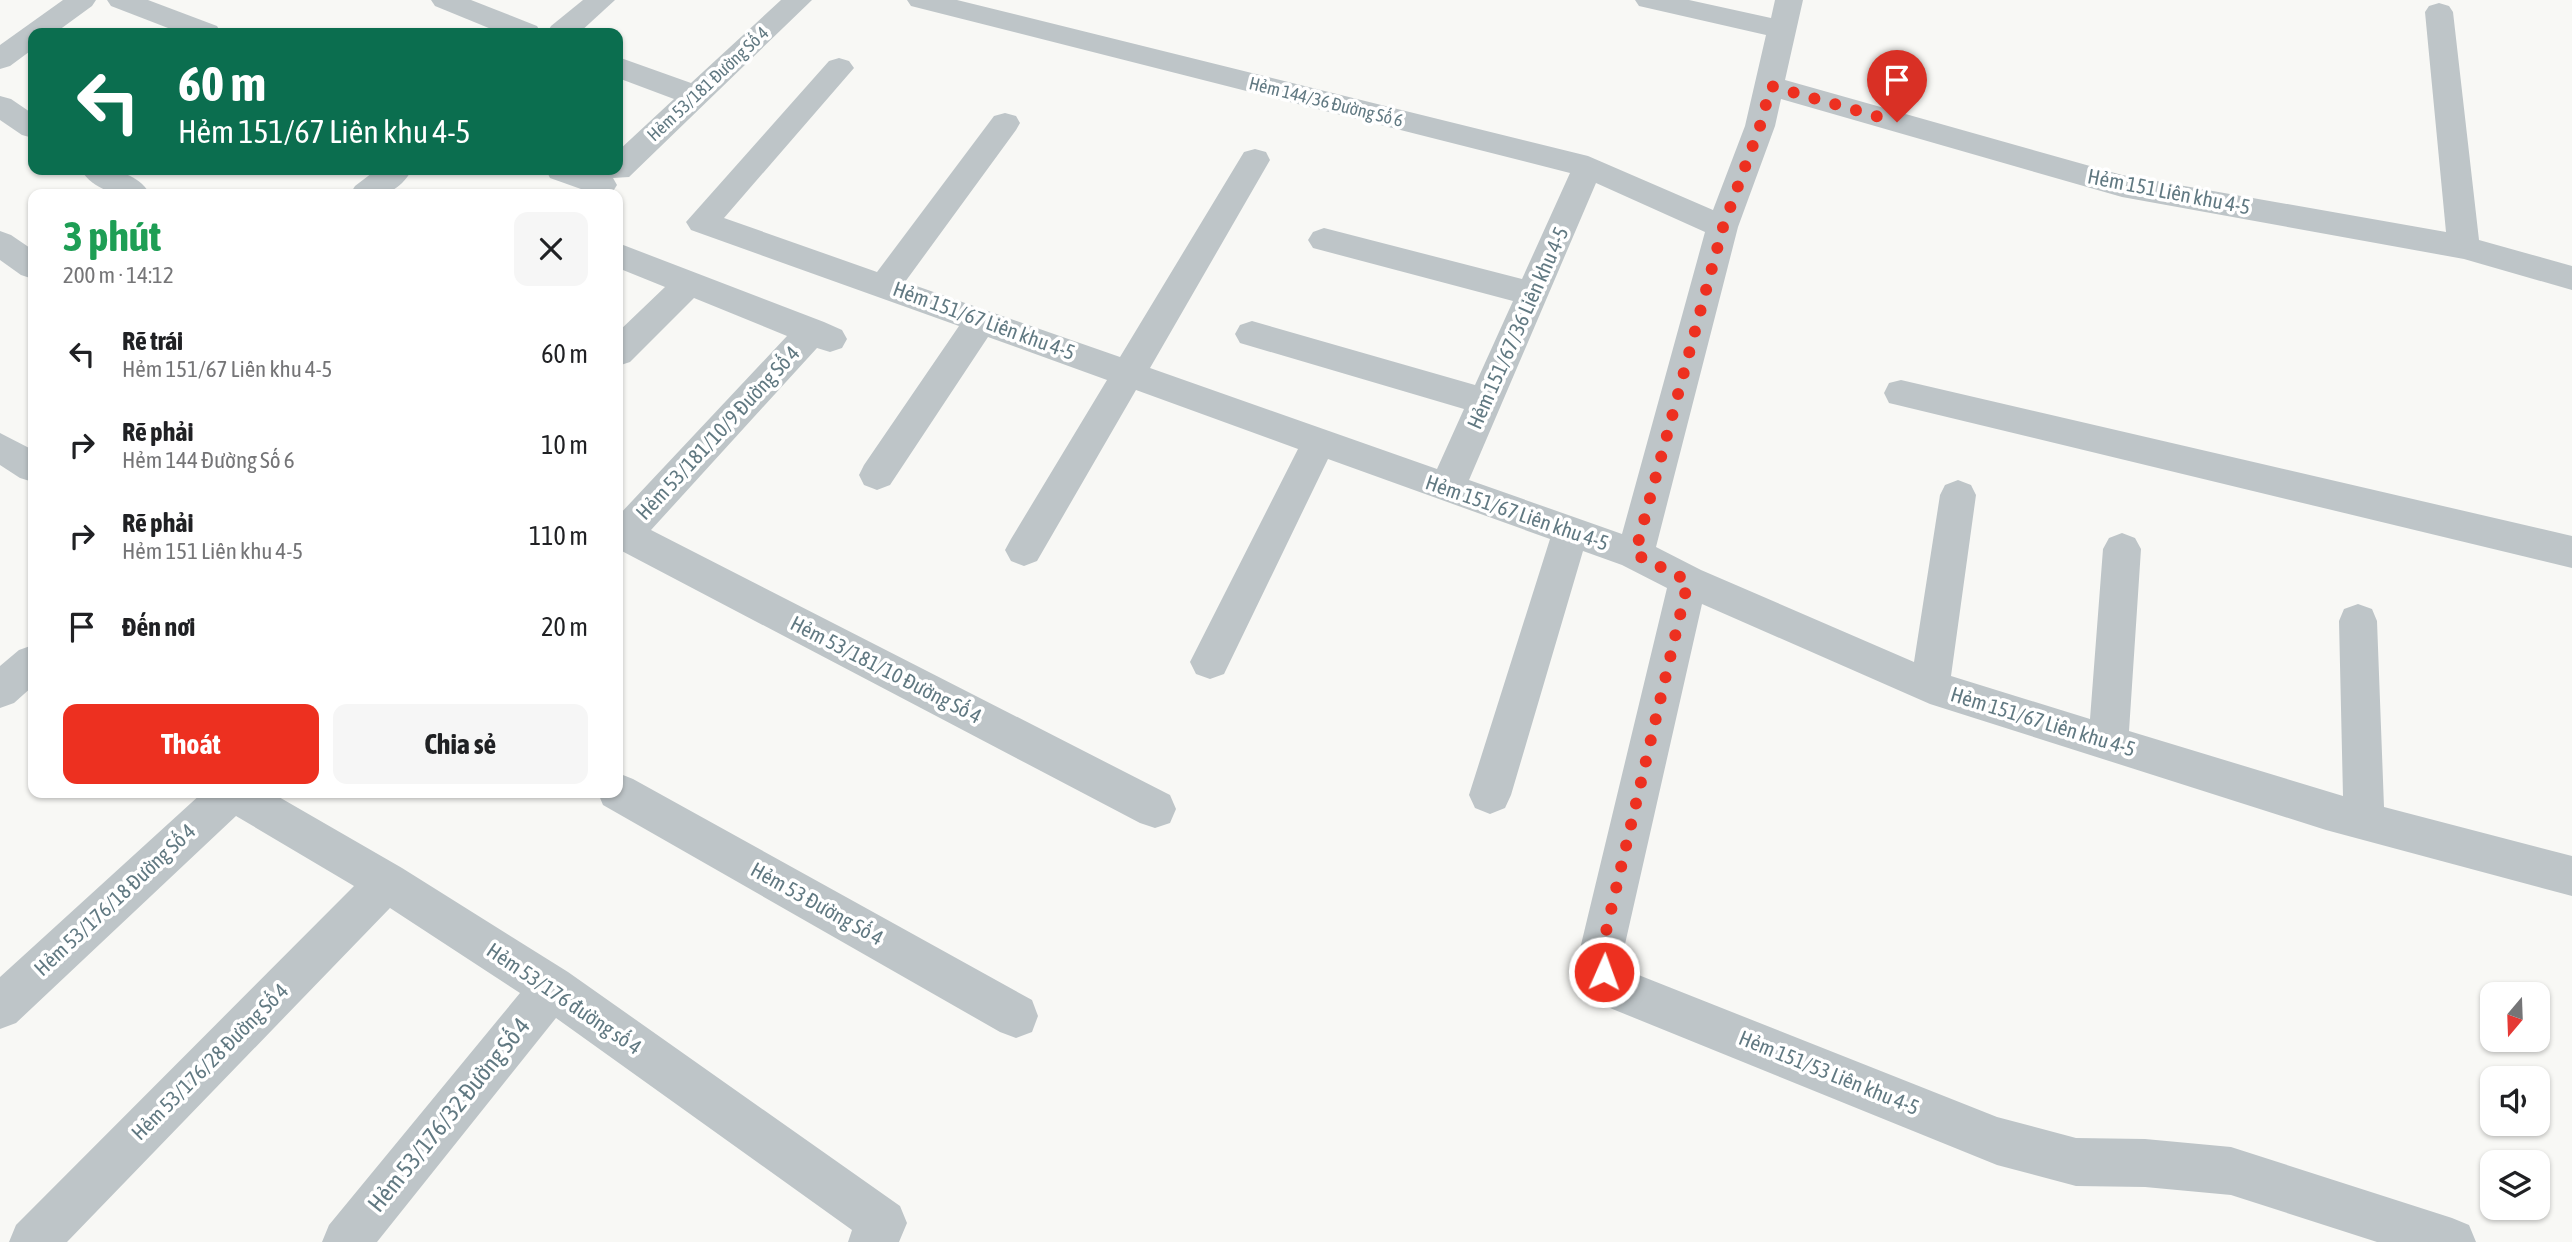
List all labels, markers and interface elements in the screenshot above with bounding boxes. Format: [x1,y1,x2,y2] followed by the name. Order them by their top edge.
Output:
[642,21,773,145] street label: Hẻm 53/181 Đường Số 4
[1867,50,1927,122] pin
[178,55,266,111] text: 60 m
[63,56,154,147] icon: left
[1878,61,1916,99] icon: arrive
[1247,71,1406,131] street label: Hẻm 144/36 Đường Số 6
[178,113,471,150] text: Hẻm 151/67 Liên khu 4-5
[2086,163,2253,219] street label: Hẻm 151 Liên khu 4-5
[63,212,161,260] text: 3 phút
[514,212,588,286] button: close
[1462,223,1573,432] street label: Hẻm 151/67/36 Liên khu 4-5
[63,262,174,288] text: 200 m · 14:12
[890,276,1079,364] street label: Hẻm 151/67 Liên khu 4-5
[122,326,183,356] text: Rẽ trái
[63,335,101,373] icon: left
[541,339,588,369] text: 60 m
[631,341,804,524] street label: Hẻm 53/181/10/9 Đường Số 4
[122,356,332,382] text: Hẻm 151/67 Liên khu 4-5
[122,417,193,447] text: Rẽ phải
[63,426,101,464] icon: right
[541,430,588,460] text: 10 m
[122,447,295,473] text: Hẻm 144 Đường Số 6
[1423,469,1612,555] street label: Hẻm 151/67 Liên khu 4-5
[122,508,193,538] text: Rẽ phải
[63,517,101,555] icon: right
[529,521,588,551] text: 110 m
[122,538,303,564] text: Hẻm 151 Liên khu 4-5
[63,608,101,646] icon: arrive
[787,610,986,728] street label: Hẻm 53/181/10 Đường Số 4
[122,612,195,642] text: Đến nơi
[541,612,588,642] text: 20 m
[1948,681,2139,761] street label: Hẻm 151/67 Liên khu 4-5
[63,704,319,784] button: Thoát
[333,704,588,784] button: Chia sẻ
[29,818,200,980] street label: Hẻm 53/176/18 Đường Số 4
[747,857,888,949] street label: Hẻm 53 Đường Số 4
[1567,935,1641,1009] position arrow
[483,938,647,1059] street label: Hẻm 53/176 đường số 4
[126,978,293,1144] street label: Hẻm 53/176/28 Đường Số 4
[2480,982,2550,1052] north arrow
[2480,982,2550,1220] map controls
[362,1012,535,1217] street label: Hẻm 53/176/32 Đường Số 4
[1736,1025,1923,1119] street label: Hẻm 151/53 Liên khu 4-5
[2480,1066,2550,1136] button: sound
[2480,1150,2550,1220] button: layers

